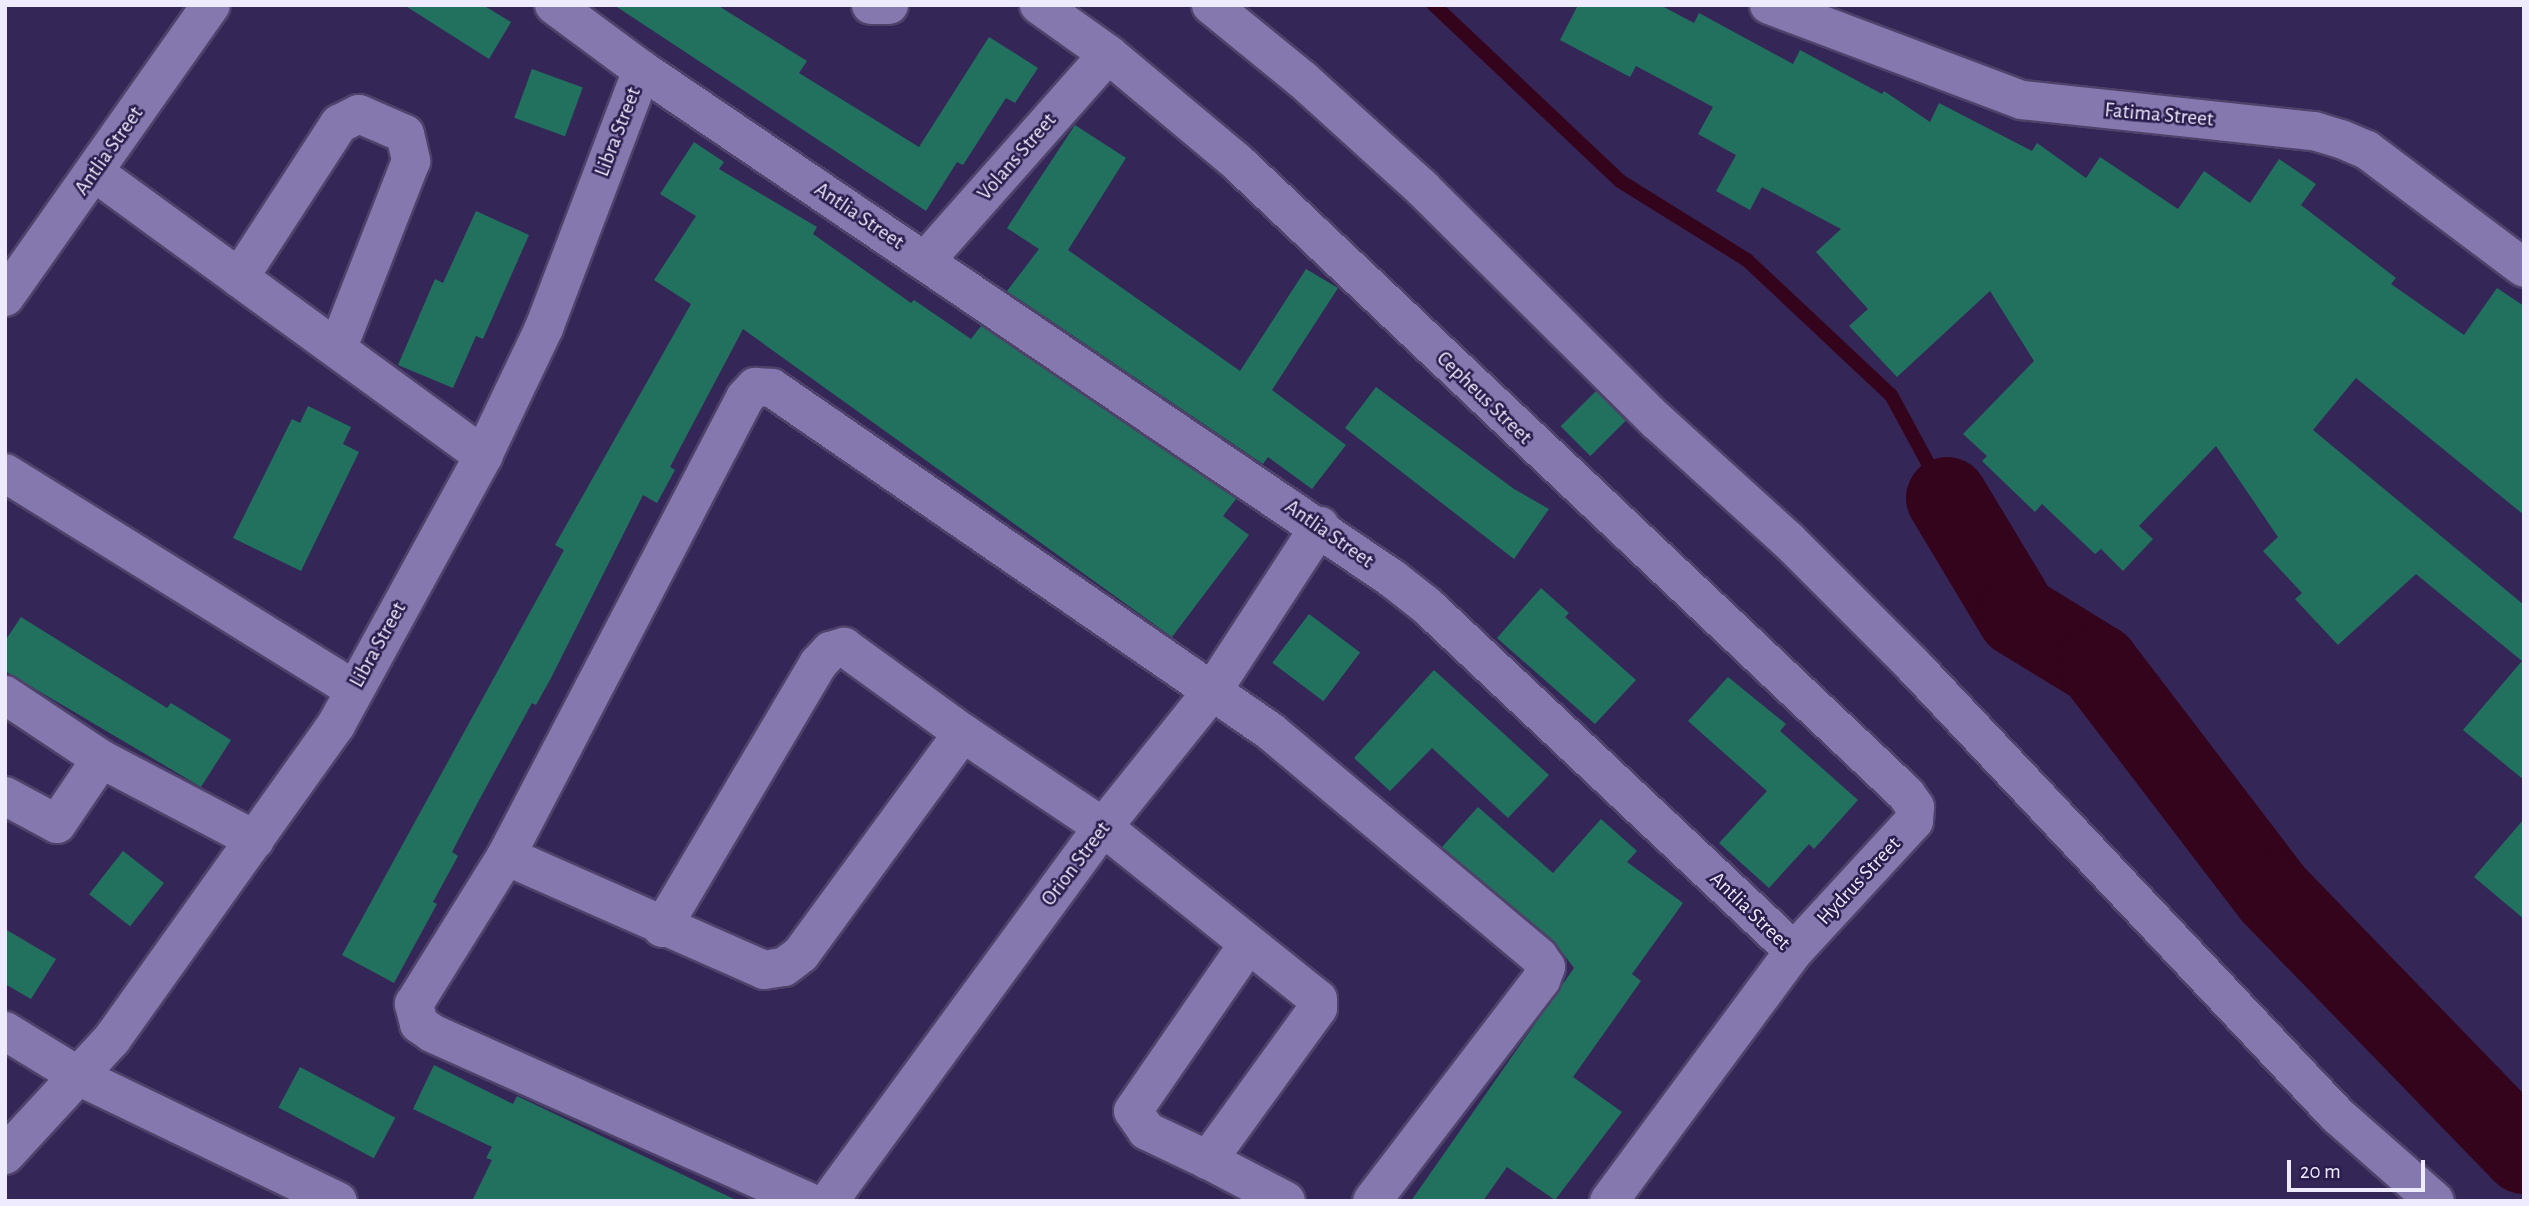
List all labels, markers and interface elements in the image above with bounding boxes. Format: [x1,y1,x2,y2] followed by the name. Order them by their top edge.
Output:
[589,84,647,180] street label: Libra Street
[2103,98,2215,132] street label: Fatima Street
[69,102,149,200] street label: Antlia Street
[972,108,1062,206] street label: Volans Street
[810,177,908,255] street label: Antlia Street
[1431,346,1537,450] street label: Cepheus Street
[1280,494,1378,574] street label: Antlia Street
[344,598,412,692] street label: Libra Street
[1036,817,1116,911] street label: Orion Street
[1812,832,1906,930] street label: Hydrus Street
[1704,866,1796,956] street label: Antlia Street
[2291,1146,2429,1190] scale bar
[2300,1161,2341,1182] text: 20 m

